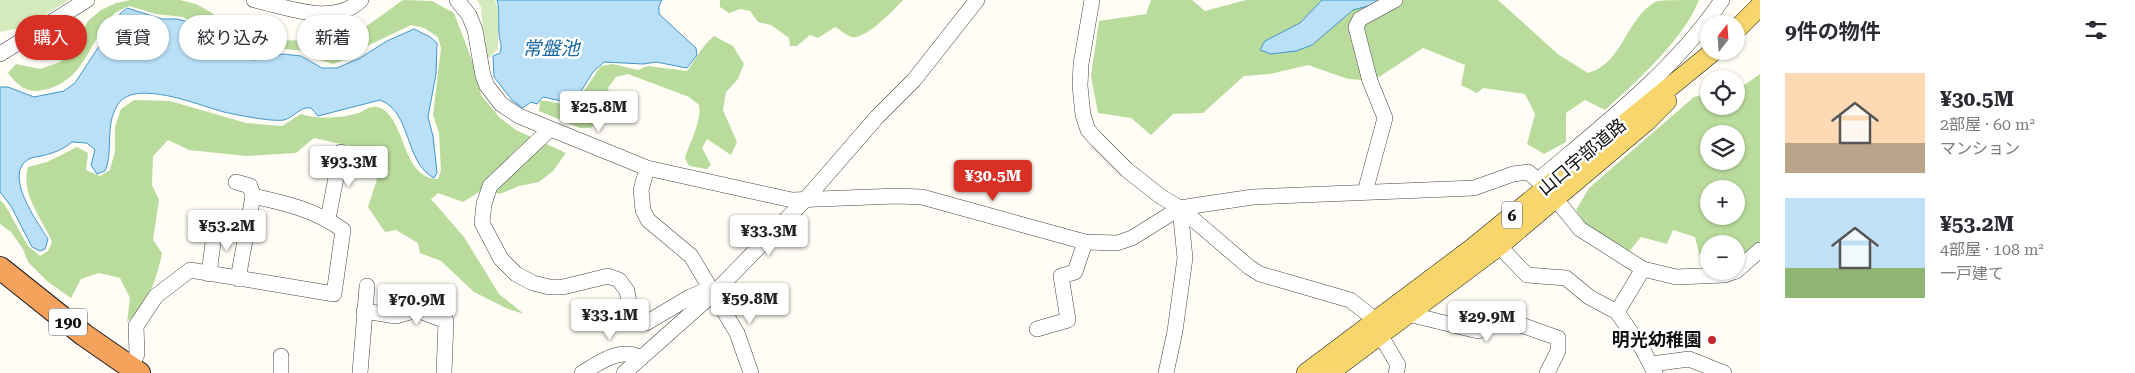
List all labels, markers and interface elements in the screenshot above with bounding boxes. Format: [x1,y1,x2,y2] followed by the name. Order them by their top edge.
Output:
[15,15,87,60] chip: 購入
[97,15,169,60] chip: 賃貸
[179,15,287,60] chip: 絞り込み
[297,15,369,60] chip: 新着
[1700,15,1745,60] north arrow
[1700,15,1745,280] map controls
[2082,16,2110,44] icon: filters
[1785,20,1881,44] text: 9件の物件
[522,37,581,60] water label: 常盤池
[1700,70,1745,115] button: locate
[1940,87,2014,111] text: ¥30.5M
[558,90,640,133] pin: ¥25.8M
[1825,93,1885,153] icon: home
[571,97,627,116] text: ¥25.8M
[1534,114,1630,199] street label: 山口宇部道路
[1940,115,2035,134] text: 2部屋 · 60 m²
[1700,125,1745,170] button: layers
[1940,139,2020,158] text: マンション
[308,146,390,188] pin: ¥93.3M
[321,152,377,171] text: ¥93.3M
[952,160,1034,202] pin: ¥30.5M
[965,166,1021,185] text: ¥30.5M
[1700,180,1745,225] button: +
[1502,202,1522,228] road number: 6
[186,210,268,252] pin: ¥53.2M
[1940,212,2014,236] text: ¥53.2M
[728,214,810,257] pin: ¥33.3M
[199,216,255,235] text: ¥53.2M
[1825,218,1885,278] icon: home
[741,221,797,240] text: ¥33.3M
[1700,235,1745,280] button: −
[1940,240,2044,259] text: 4部屋 · 108 m²
[1940,264,2004,283] text: 一戸建て
[709,282,791,325] pin: ¥59.8M
[376,284,458,326] pin: ¥70.9M
[722,289,778,308] text: ¥59.8M
[389,290,445,309] text: ¥70.9M
[569,298,651,341] pin: ¥33.1M
[1446,300,1528,343] pin: ¥29.9M
[582,305,638,324] text: ¥33.1M
[1459,307,1515,326] text: ¥29.9M
[49,308,87,336] road number: 190
[1612,329,1702,350] place label: 明光幼稚園
[1706,334,1718,346] marker: 明光幼稚園

